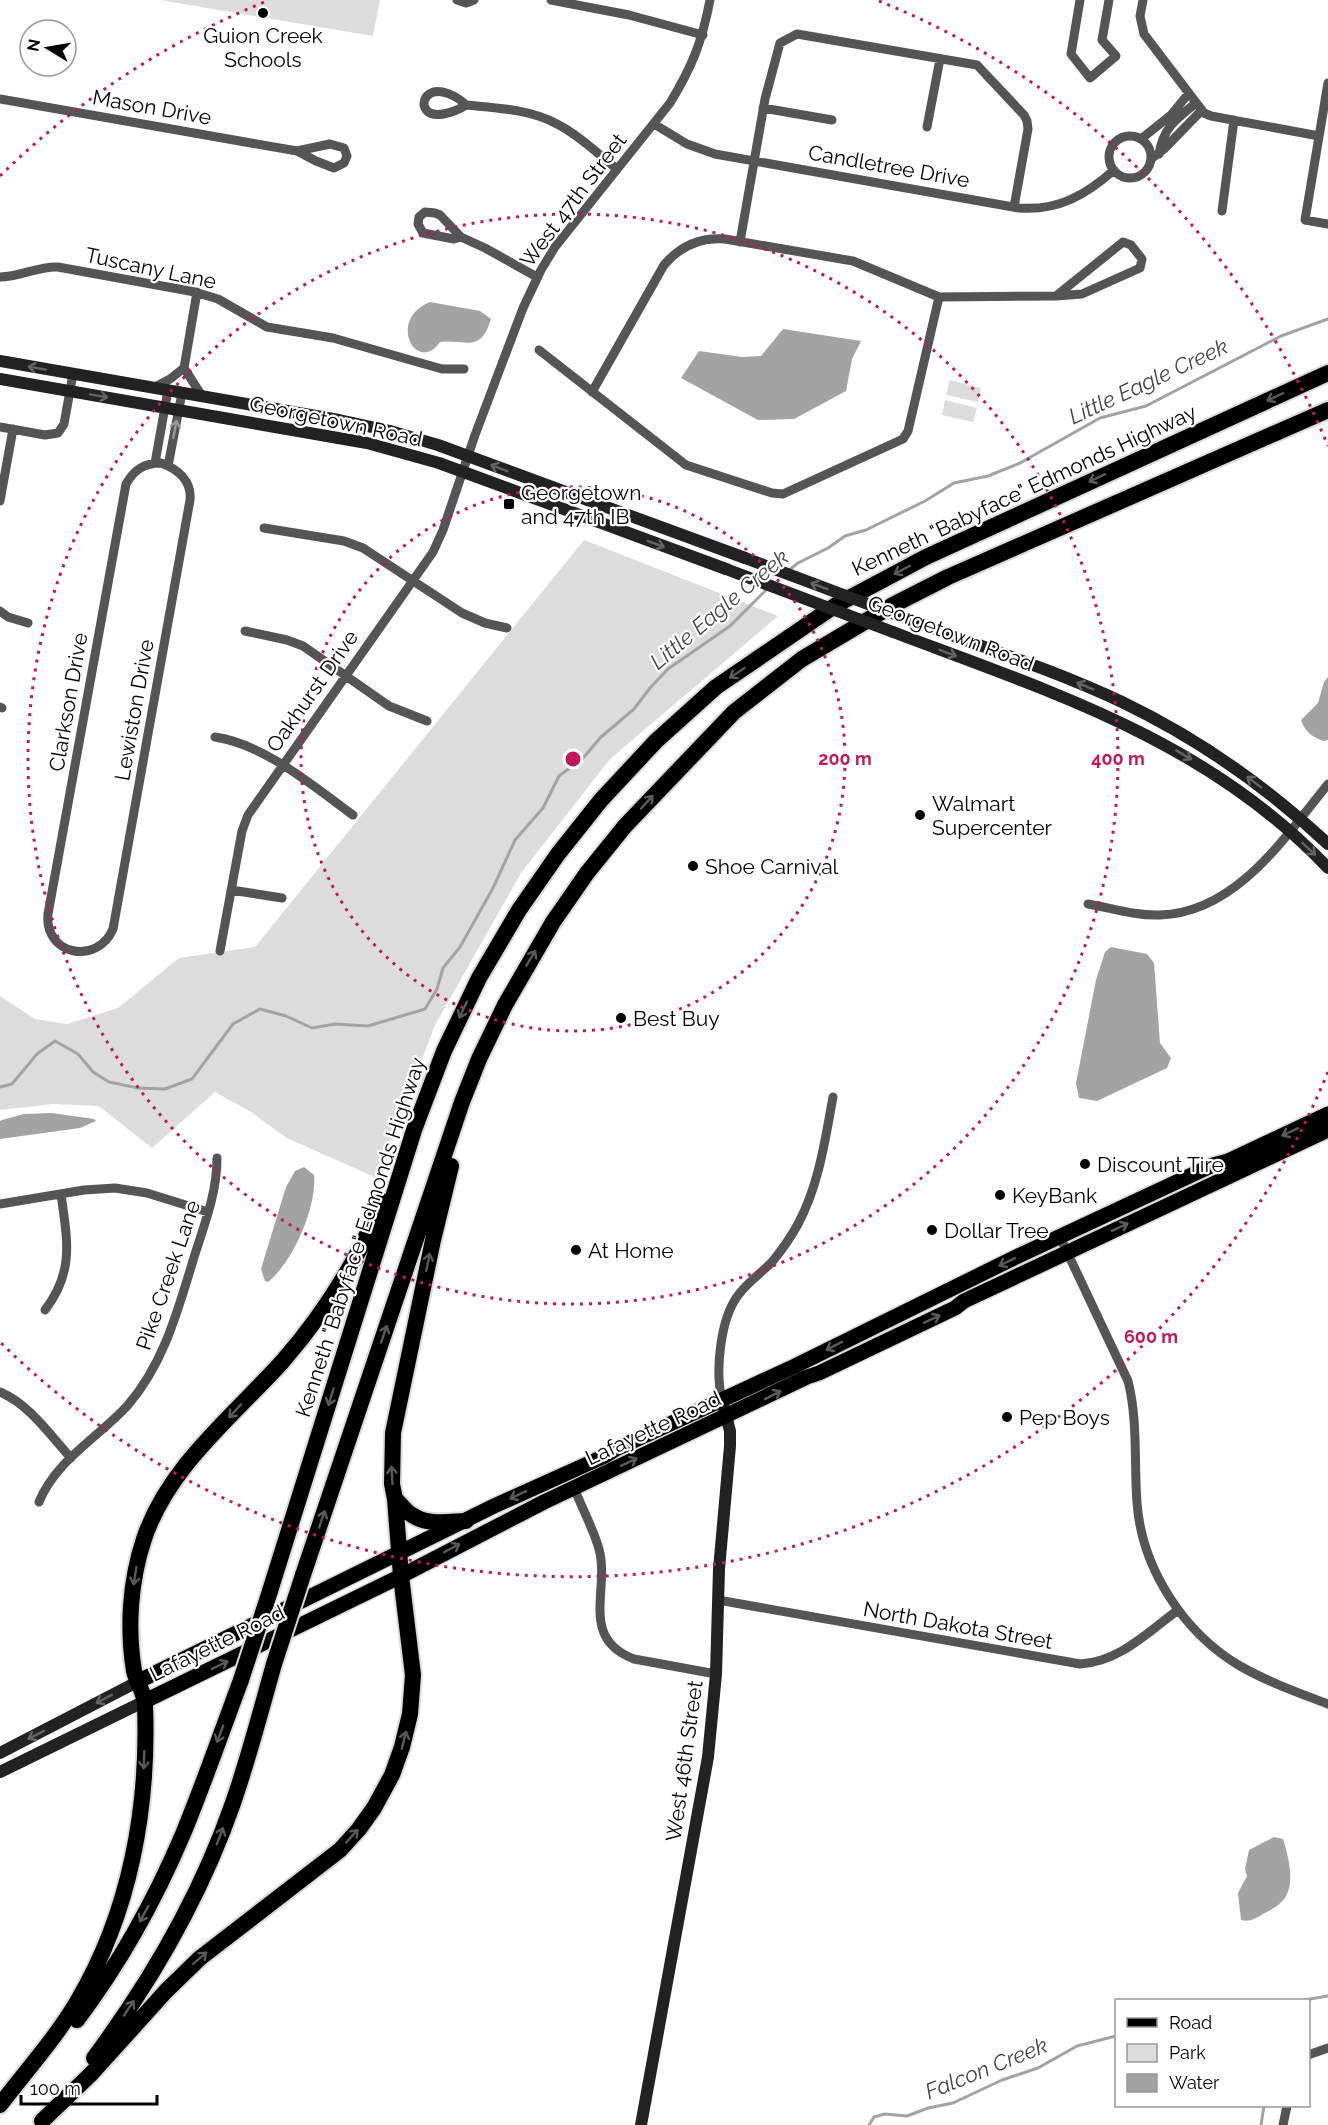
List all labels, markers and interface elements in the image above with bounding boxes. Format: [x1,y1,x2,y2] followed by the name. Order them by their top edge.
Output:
[256,6,270,20] marker: Guion Creek Schools
[18,18,78,78] north arrow
[203,23,323,72] place label: Guion Creek Schools
[23,37,44,53] text: N
[91,84,213,130] street label: Mason Drive
[515,128,631,272] street label: West 47th Street
[806,140,972,192] street label: Candletree Drive
[83,242,219,294] street label: Tuscany Lane
[1064,333,1232,429] water label: Little Eagle Creek
[27,362,47,373] one-way arrow
[89,390,108,401] one-way arrow
[247,390,425,452] street label: Georgetown Road
[1266,392,1284,404] one-way arrow
[848,399,1200,581] street label: Kenneth "Babyface" Edmonds Highway
[170,420,181,439] one-way arrow
[490,461,509,472] one-way arrow
[1089,473,1107,485] one-way arrow
[521,480,641,529] place label: Georgetown and 47th IB
[502,497,516,511] marker: Georgetown and 47th IB
[646,539,664,550] one-way arrow
[645,543,794,674] water label: Little Eagle Creek
[894,564,911,576] one-way arrow
[810,580,828,591] one-way arrow
[864,590,1038,676] street label: Georgetown Road
[261,625,363,757] street label: Oakhurst Drive
[43,631,93,773] street label: Clarkson Drive
[109,637,159,783] street label: Lewiston Drive
[938,648,957,659] one-way arrow
[729,667,745,679] one-way arrow
[1076,680,1095,691] one-way arrow
[818,748,872,769] text: 200 m
[1091,748,1145,769] text: 400 m
[563,749,583,769] centre of rings
[1175,750,1192,762] one-way arrow
[1247,776,1263,788] one-way arrow
[932,791,1053,840] place label: Walmart Supercenter
[640,794,654,809] one-way arrow
[913,808,927,822] marker: Walmart Supercenter
[1301,842,1316,856] one-way arrow
[705,854,839,879] place label: Shoe Carnival
[686,859,700,873] marker: Shoe Carnival
[525,950,537,967] one-way arrow
[457,1000,469,1018] one-way arrow
[633,1006,720,1031] place label: Best Buy
[614,1011,628,1025] marker: Best Buy
[290,1054,430,1420] street label: Kenneth "Babyface" Edmonds Highway
[1282,1126,1300,1138] one-way arrow
[1097,1152,1224,1177] place label: Discount Tire
[1078,1157,1092,1171] marker: Discount Tire
[1012,1183,1097,1208] place label: KeyBank
[993,1188,1007,1202] marker: KeyBank
[131,1197,205,1353] street label: Pike Creek Lane
[944,1218,1049,1243] place label: Dollar Tree
[1110,1221,1128,1233] one-way arrow
[925,1223,939,1237] marker: Dollar Tree
[588,1238,674,1263] place label: At Home
[569,1243,583,1257] marker: At Home
[423,1253,434,1273] one-way arrow
[998,1256,1016,1268] one-way arrow
[923,1313,941,1325] one-way arrow
[379,1325,390,1344] one-way arrow
[1124,1326,1178,1347] text: 600 m
[826,1340,843,1352] one-way arrow
[581,1386,725,1470] street label: Lafayette Road
[325,1387,336,1406] one-way arrow
[763,1388,781,1400] one-way arrow
[229,1403,243,1418] one-way arrow
[1019,1405,1110,1430] place label: Pep Boys
[1000,1410,1014,1424] marker: Pep Boys
[620,1456,638,1468] one-way arrow
[386,1465,397,1485] one-way arrow
[510,1490,528,1502] one-way arrow
[317,1510,328,1529] one-way arrow
[443,1542,460,1554] one-way arrow
[130,1566,141,1585] one-way arrow
[861,1596,1055,1654] street label: North Dakota Street
[146,1600,288,1686] street label: Lafayette Road
[211,1658,229,1670] one-way arrow
[660,1679,708,1843] street label: West 46th Street
[96,1693,113,1705] one-way arrow
[214,1724,225,1743] one-way arrow
[27,1730,45,1741] one-way arrow
[398,1730,410,1749] one-way arrow
[139,1749,150,1769] one-way arrow
[216,1827,227,1846] one-way arrow
[345,1829,359,1844] one-way arrow
[138,1905,150,1922] one-way arrow
[192,1951,207,1965] one-way arrow
[1115,1999,1310,2107] legend
[123,2000,135,2017] one-way arrow
[1169,2012,1212,2033] text: Road
[921,2032,1051,2104] water label: Falcon Creek
[1169,2042,1206,2063] text: Park
[21,2068,158,2106] scale bar
[1169,2072,1220,2093] text: Water
[30,2078,81,2099] text: 100 m

